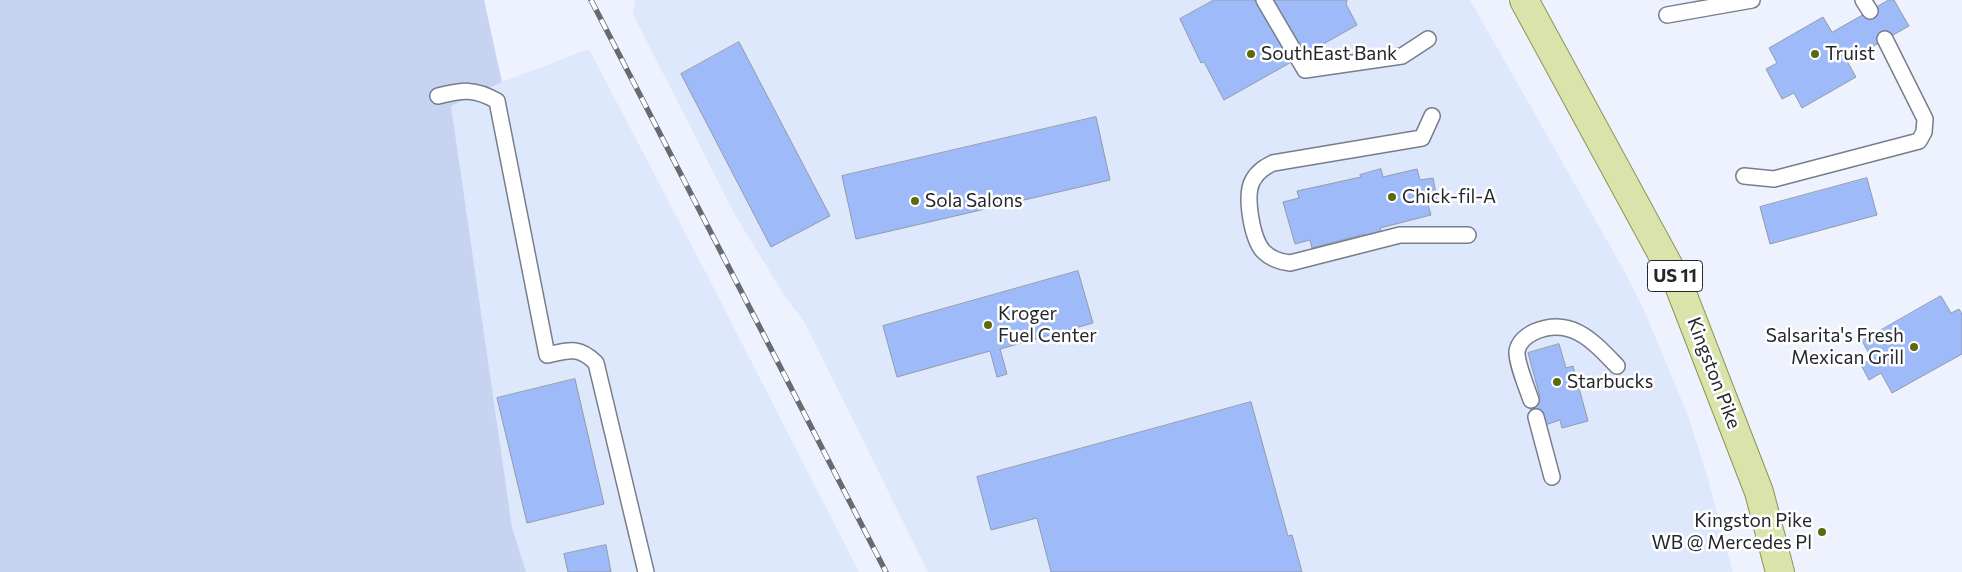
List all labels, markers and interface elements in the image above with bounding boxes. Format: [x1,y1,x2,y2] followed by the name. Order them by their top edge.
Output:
[1261,43,1397,65] place label: SouthEast Bank
[1825,43,1875,65] place label: Truist
[1245,48,1257,60] marker: SouthEast Bank
[1809,48,1821,60] marker: Truist
[1402,186,1496,208] place label: Chick-fil-A
[925,190,1023,212] place label: Sola Salons
[1386,191,1398,203] marker: Chick-fil-A
[909,195,921,207] marker: Sola Salons
[1648,260,1702,292] road number: US 11
[998,303,1097,347] place label: Kroger Fuel Center
[1682,314,1746,432] street label: Kingston Pike
[982,319,994,331] marker: Kroger Fuel Center
[1766,325,1904,369] place label: Salsarita's Fresh Mexican Grill
[1908,341,1920,353] marker: Salsarita's Fresh Mexican Grill
[1567,371,1653,393] place label: Starbucks
[1551,376,1563,388] marker: Starbucks
[1651,510,1812,554] place label: Kingston Pike WB @ Mercedes Pl
[1816,526,1828,538] marker: Kingston Pike WB @ Mercedes Pl

